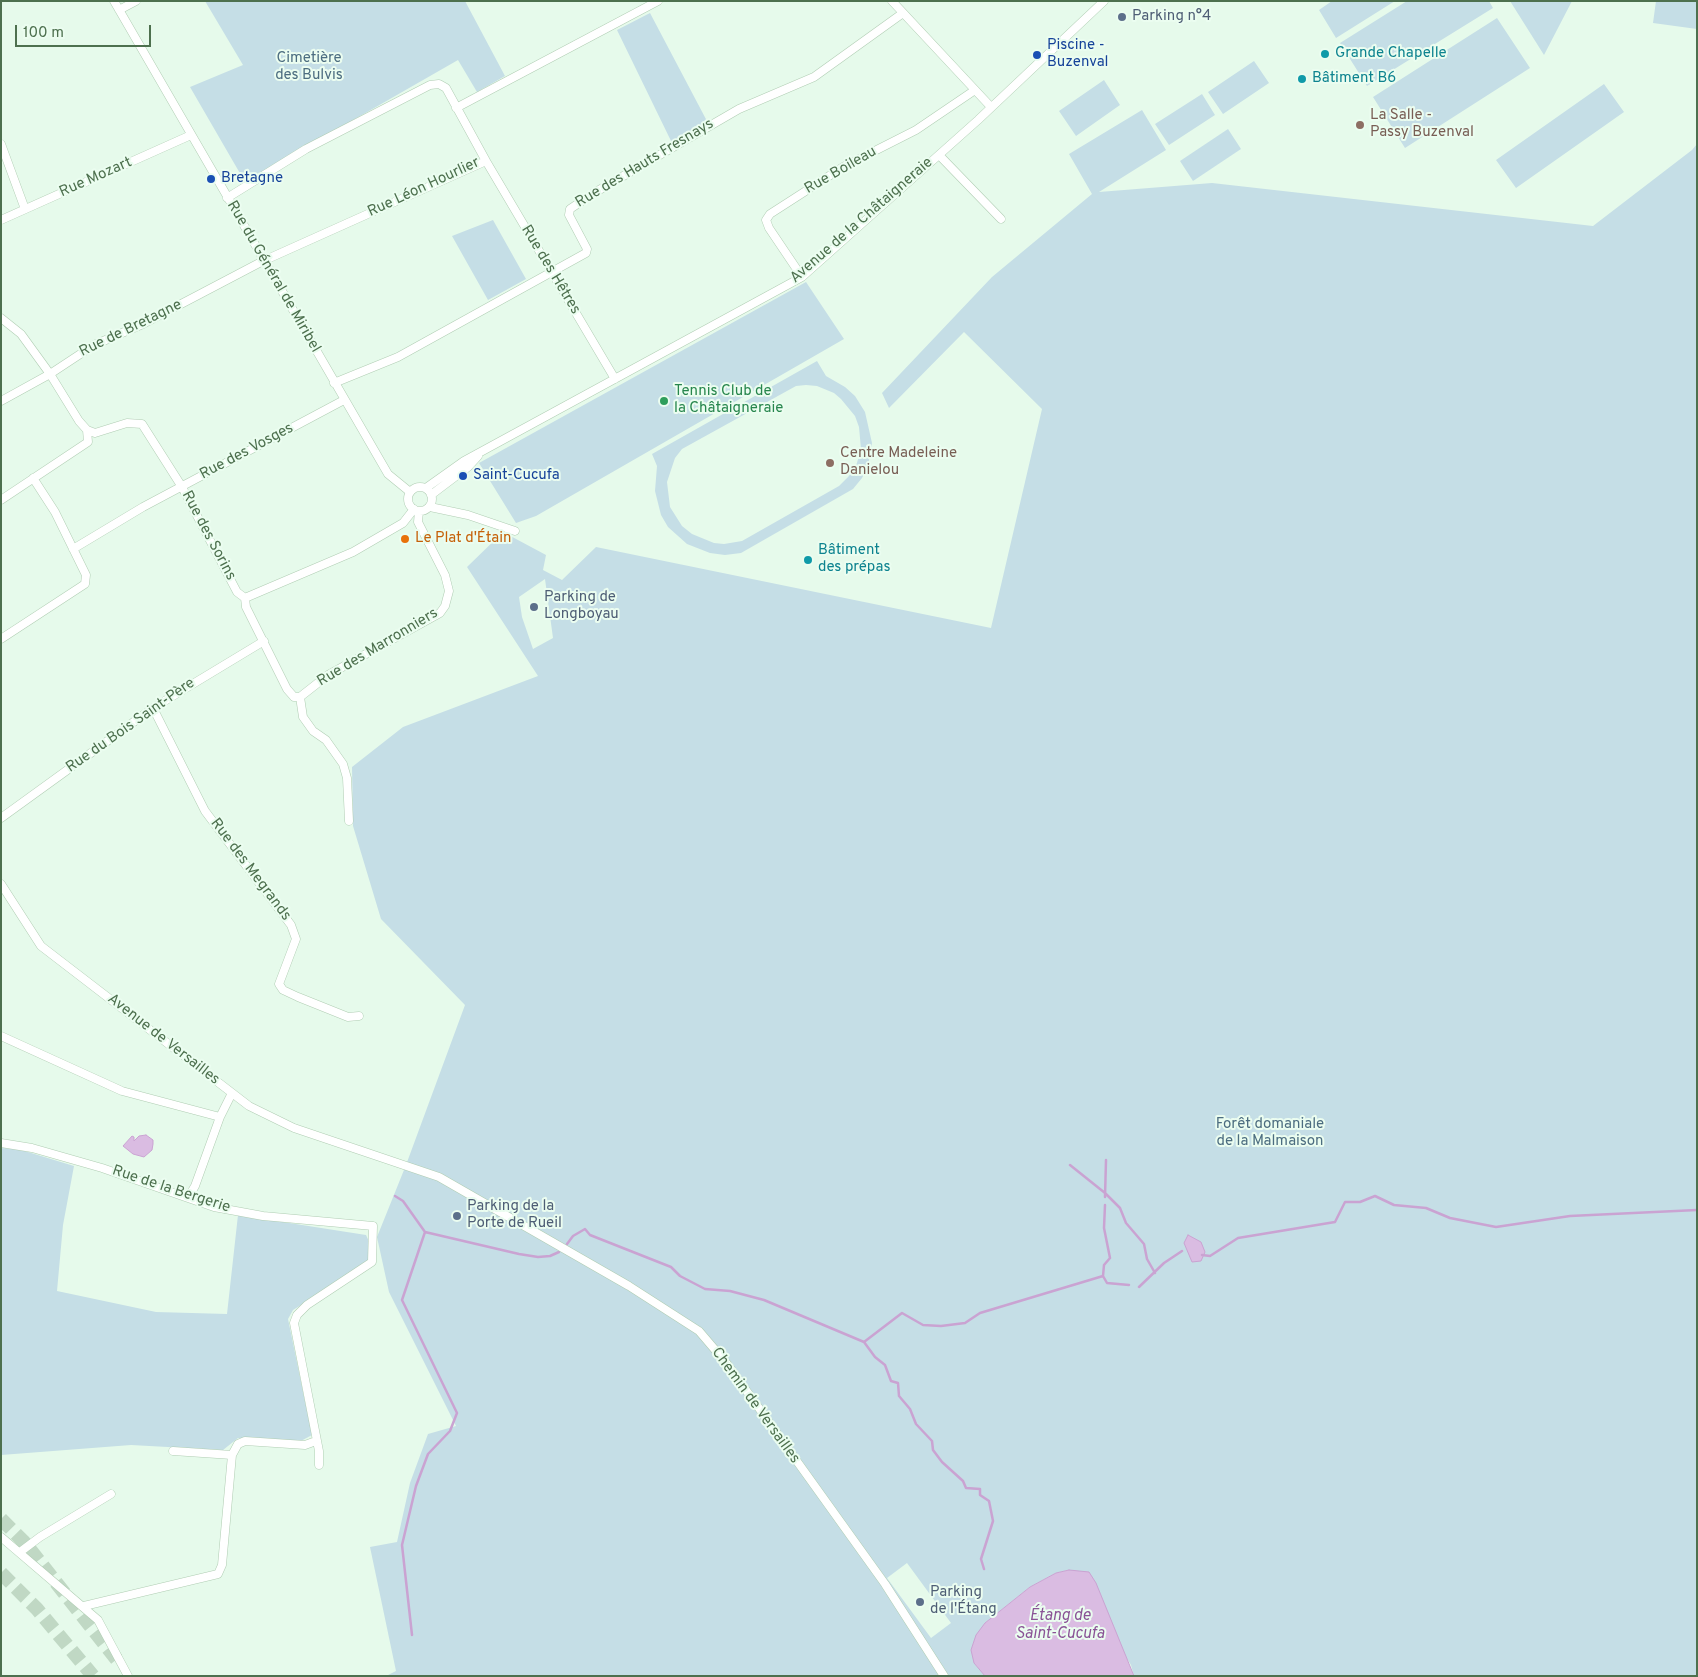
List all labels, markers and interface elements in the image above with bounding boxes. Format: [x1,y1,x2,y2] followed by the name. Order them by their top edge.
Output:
[1132,8,1211,26] place label: Parking n°4
[1116,11,1128,23] marker: Parking n°4
[18,15,154,47] scale bar
[23,24,64,43] text: 100 m
[1047,37,1109,72] place label: Piscine - Buzenval
[1335,45,1447,63] place label: Grande Chapelle
[1319,48,1331,60] marker: Grande Chapelle
[1031,49,1043,61] marker: Piscine - Buzenval
[275,50,343,85] park label: Cimetière des Bulvis
[1312,70,1396,88] place label: Bâtiment B6
[1296,73,1308,85] marker: Bâtiment B6
[1370,107,1474,142] place label: La Salle - Passy Buzenval
[573,116,717,212] street label: Rue des Hauts Fresnays
[1354,119,1366,131] marker: La Salle - Passy Buzenval
[802,143,880,199] street label: Rue Boileau
[57,154,135,202] street label: Rue Mozart
[365,154,483,222] street label: Rue Léon Hourlier
[787,154,937,288] street label: Avenue de la Châtaigneraie
[221,170,283,188] place label: Bretagne
[205,173,217,185] marker: Bretagne
[222,198,324,356] street label: Rue du Général de Miribel
[516,222,584,318] street label: Rue des Hêtres
[77,296,185,362] street label: Rue de Bretagne
[674,383,783,418] place label: Tennis Club de la Châtaigneraie
[658,395,670,407] marker: Tennis Club de la Châtaigneraie
[197,420,297,484] street label: Rue des Vosges
[840,445,957,480] place label: Centre Madeleine Danielou
[824,457,836,469] marker: Centre Madeleine Danielou
[473,467,560,485] place label: Saint-Cucufa
[457,470,469,482] marker: Saint-Cucufa
[177,488,239,584] street label: Rue des Sorins
[415,530,511,548] place label: Le Plat d'Étain
[399,533,411,545] marker: Le Plat d'Étain
[818,542,890,577] place label: Bâtiment des prépas
[802,554,814,566] marker: Bâtiment des prépas
[544,589,619,624] place label: Parking de Longboyau
[528,601,540,613] marker: Parking de Longboyau
[314,605,442,691] street label: Rue des Marronniers
[63,675,199,777] street label: Rue du Bois Saint-Père
[206,815,294,925] street label: Rue des Megrands
[103,991,223,1089] street label: Avenue de Versailles
[1216,1116,1324,1151] park label: Forêt domaniale de la Malmaison
[110,1162,232,1218] street label: Rue de la Bergerie
[467,1198,562,1233] place label: Parking de la Porte de Rueil
[451,1210,463,1222] marker: Parking de la Porte de Rueil
[707,1345,803,1467] street label: Chemin de Versailles
[930,1584,997,1619] place label: Parking de l'Étang
[914,1596,926,1608] marker: Parking de l'Étang
[1015,1607,1105,1645] water label: Étang de Saint-Cucufa

